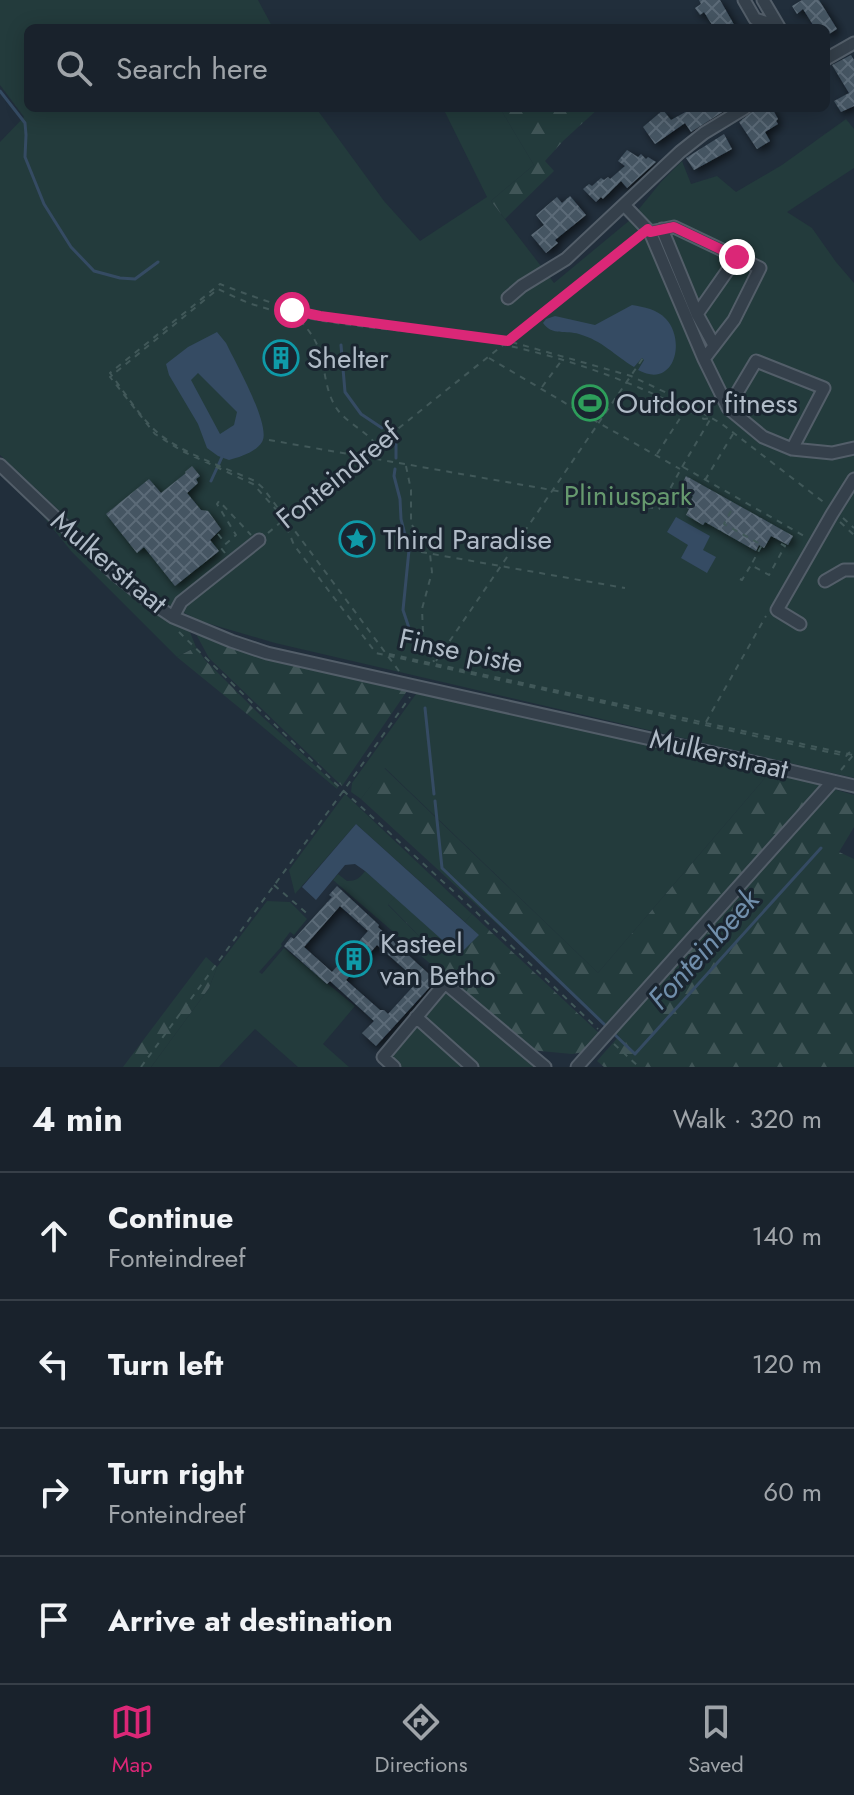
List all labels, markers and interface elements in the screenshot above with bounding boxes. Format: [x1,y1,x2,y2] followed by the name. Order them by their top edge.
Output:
[24,24,830,112] search box
[52,46,96,90] icon: search
[116,47,268,90] text: Search here
[719,239,755,275] route end
[274,292,310,328] route start
[307,338,389,379] place label: Shelter
[262,339,300,377] building icon: Shelter
[616,383,798,424] place label: Outdoor fitness
[571,384,609,422] sports icon: Outdoor fitness
[267,413,409,539] street label: Fonteindreef
[564,475,693,516] park label: Pliniuspark
[42,501,176,623] street label: Mulkerstraat
[383,519,552,560] place label: Third Paradise
[338,520,376,558] place icon: Third Paradise
[395,618,527,684] street label: Finse piste
[646,718,793,790] street label: Mulkerstraat
[637,878,770,1019] water label: Fonteinbeek
[380,923,496,996] place label: Kasteel van Betho
[335,940,373,978] building icon: Kasteel van Betho
[32,1095,123,1144] text: 4 min
[673,1100,822,1138] text: Walk · 320 m
[108,1196,234,1239] text: Continue
[32,1214,76,1258] icon: ahead
[751,1217,822,1255] text: 140 m
[108,1239,246,1277] text: Fonteindreef
[32,1342,76,1386] icon: left
[108,1343,223,1386] text: Turn left
[752,1345,822,1383] text: 120 m
[108,1452,244,1495] text: Turn right
[32,1470,76,1514] icon: right
[763,1473,822,1511] text: 60 m
[108,1495,246,1533] text: Fonteindreef
[32,1598,76,1642] icon: arrive
[108,1599,393,1642] text: Arrive at destination
[110,1700,154,1780] tab: Map
[375,1700,468,1780] tab: Directions
[688,1700,744,1780] tab: Saved

